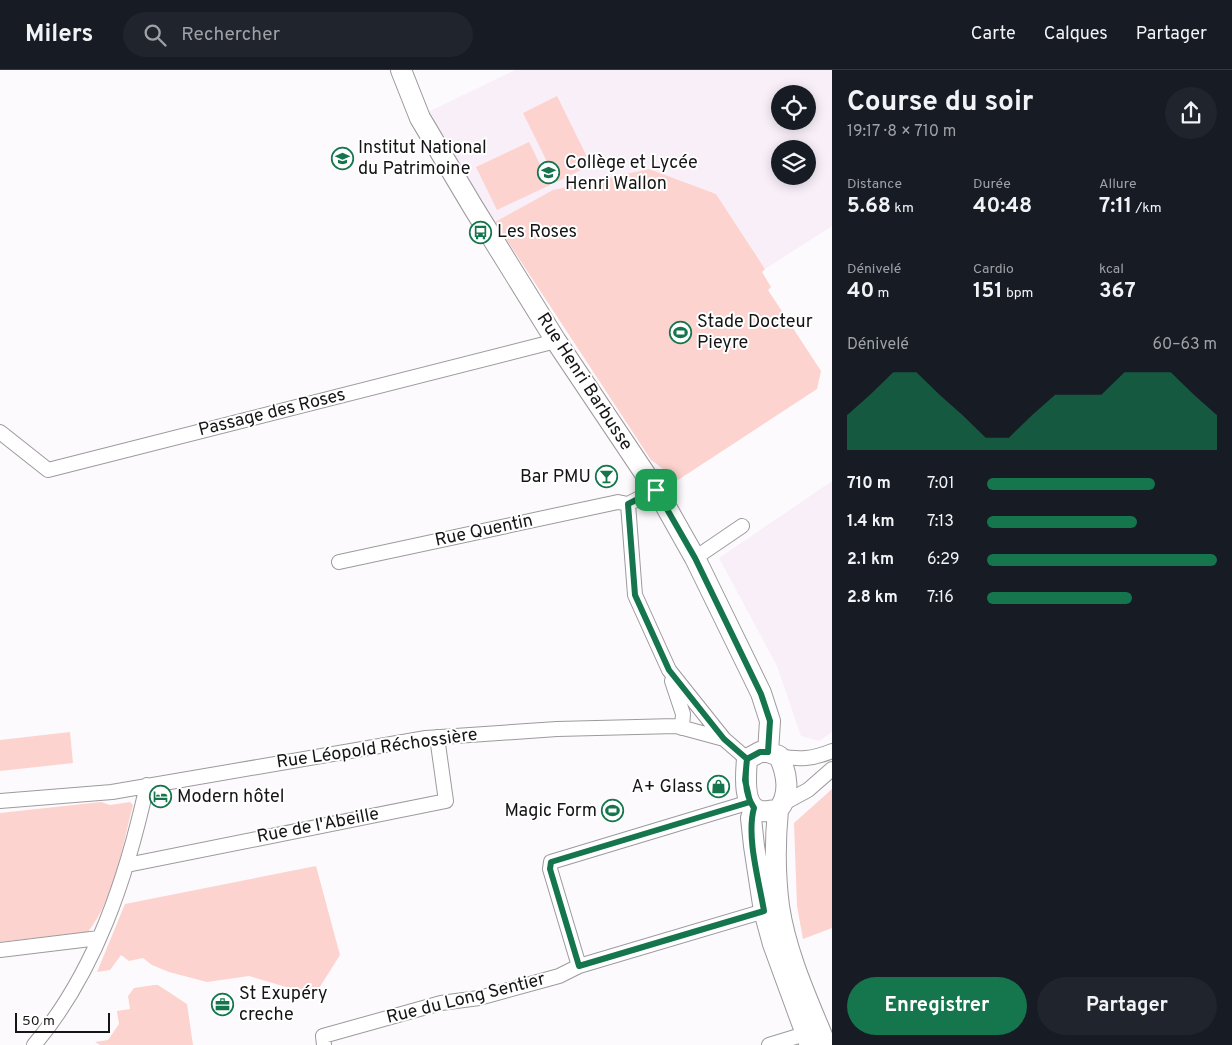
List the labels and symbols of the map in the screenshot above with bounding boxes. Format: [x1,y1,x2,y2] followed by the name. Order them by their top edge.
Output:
[358,137,487,181] place label: Institut National du Patrimoine
[330,146,354,170] school or university icon: Institut National du Patrimoine
[565,152,698,196] place label: Collège et Lycée Henri Wallon
[537,161,561,185] school or university icon: Collège et Lycée Henri Wallon
[469,220,493,244] bus stop icon: Les Roses
[497,221,577,244] place label: Les Roses
[531,309,637,455] street label: Rue Henri Barbusse
[697,311,813,355] place label: Stade Docteur Pieyre
[669,320,693,344] sports icon: Stade Docteur Pieyre
[196,384,348,442] street label: Passage des Roses
[595,465,619,489] bar icon: Bar PMU
[520,466,591,489] place label: Bar PMU
[635,469,677,511] pin
[433,509,535,553] street label: Rue Quentin
[275,724,479,774] street label: Rue Léopold Réchossière
[707,775,731,799] shop icon: A+ Glass
[631,776,703,799] place label: A+ Glass
[149,785,173,809] hotel icon: Modern hôtel
[177,786,285,809] place label: Modern hôtel
[601,799,625,823] sports icon: Magic Form
[505,800,597,823] place label: Magic Form
[255,803,381,849] street label: Rue de l'Abeille
[384,968,548,1030] street label: Rue du Long Sentier
[239,983,328,1027] place label: St Exupéry creche
[211,992,235,1016] office icon: St Exupéry creche
[15,1010,110,1033] scale bar

